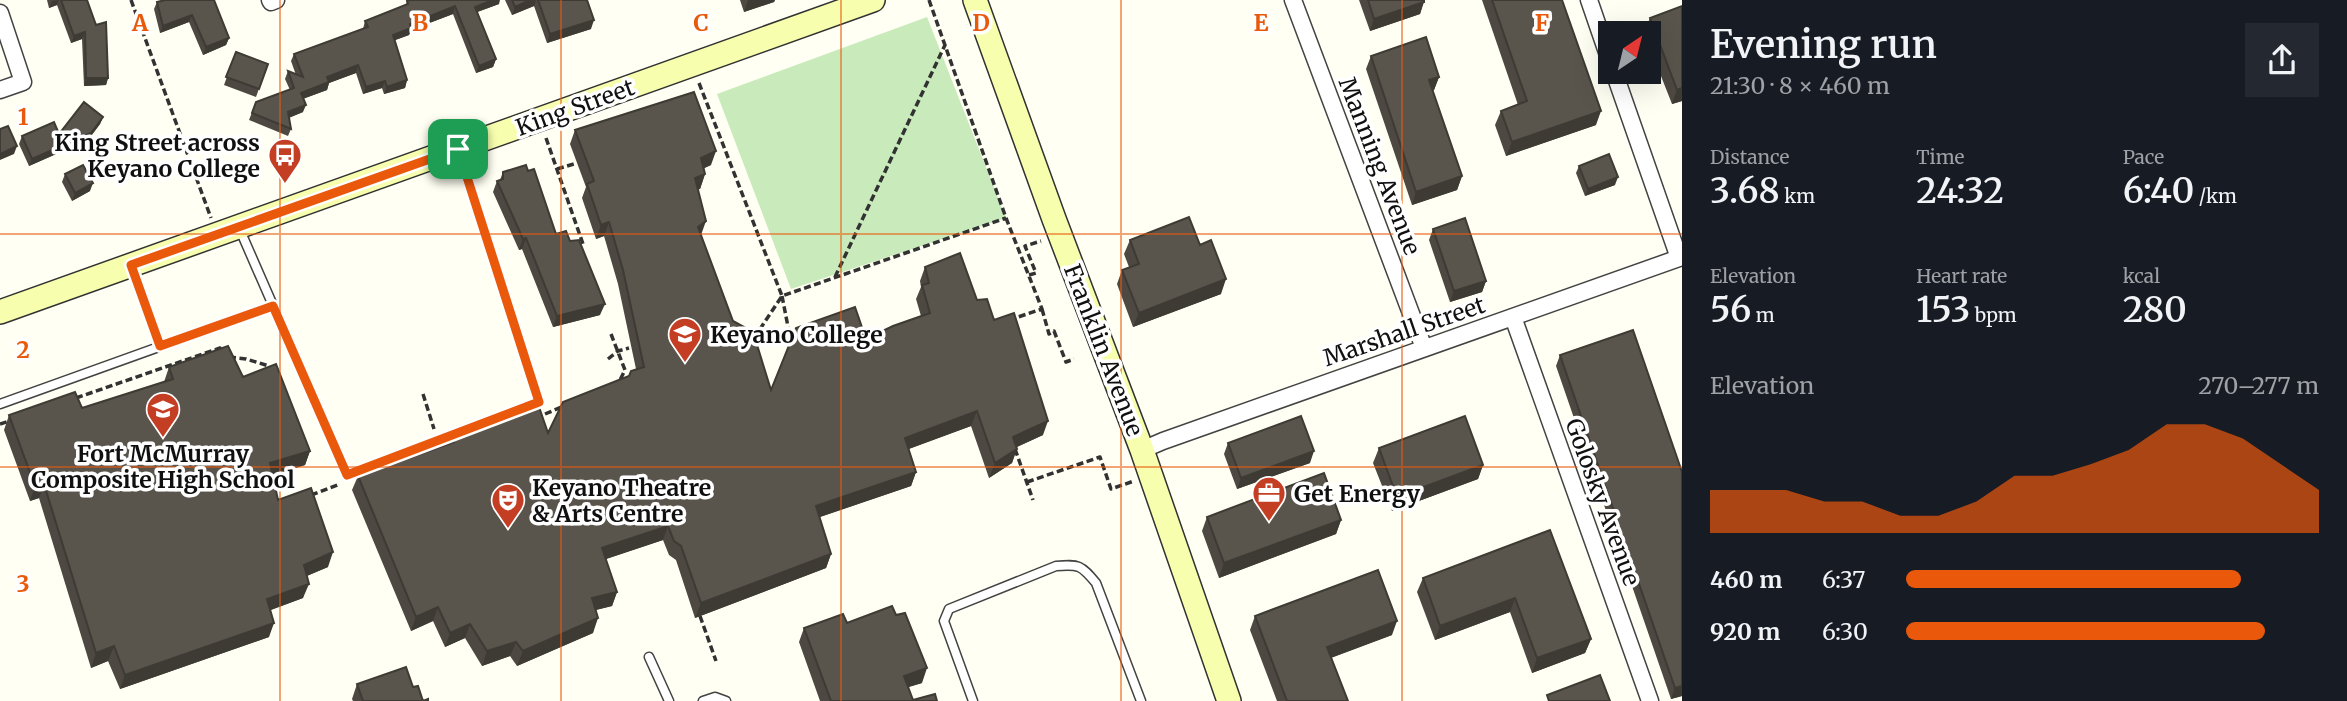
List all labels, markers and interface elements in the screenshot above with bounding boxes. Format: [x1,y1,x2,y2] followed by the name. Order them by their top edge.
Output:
[131,8,149,37] text: A
[412,8,428,37] text: B
[693,8,709,37] text: C
[972,8,990,37] text: D
[1253,8,1269,37] text: E
[1535,8,1549,37] text: F
[1598,21,1661,84] north arrow
[1598,21,1661,84] map controls
[1710,21,1937,68] text: Evening run
[2245,23,2319,97] button: share
[1710,71,1890,100] text: 21:30 · 8 × 460 m
[512,72,638,142] street label: King Street
[1333,73,1427,259] street label: Manning Avenue
[18,102,29,131] text: 1
[428,119,488,179] pin
[54,128,260,183] place label: King Street across Keyano College
[439,130,477,168] icon: arrive
[266,136,304,185] bus stop icon: King Street across Keyano College
[1710,145,1789,169] text: Distance
[1916,145,1965,169] text: Time
[2123,145,2164,169] text: Pace
[1710,169,1780,213] text: 3.68
[1916,169,2004,213] text: 24:32
[2123,169,2194,213] text: 6:40
[1780,184,1815,208] text: km
[2194,184,2237,208] text: /km
[1058,260,1150,440] street label: Franklin Avenue
[1710,264,1796,288] text: Elevation
[1916,264,2007,288] text: Heart rate
[2123,264,2160,288] text: kcal
[1710,288,1751,332] text: 56
[1916,288,1970,332] text: 153
[2123,288,2187,332] text: 280
[1319,290,1489,372] street label: Marshall Street
[1751,303,1775,327] text: m
[1970,303,2017,327] text: bpm
[666,315,704,364] school or university icon: Keyano College
[710,320,883,349] place label: Keyano College
[16,335,30,364] text: 2
[1710,371,1814,400] text: Elevation
[2198,371,2319,400] text: 270–277 m
[144,390,182,439] school or university icon: Fort McMurray Composite High School
[1559,414,1647,590] street label: Golosky Avenue
[31,439,295,494] place label: Fort McMurray Composite High School
[532,473,711,528] place label: Keyano Theatre & Arts Centre
[1250,474,1288,523] office icon: Get Energy
[1294,479,1421,508] place label: Get Energy
[489,481,527,530] theatre icon: Keyano Theatre & Arts Centre
[1710,565,1782,594] text: 460 m
[1822,565,1865,594] text: 6:37
[16,569,30,598] text: 3
[1710,617,1781,646] text: 920 m
[1822,617,1868,646] text: 6:30

